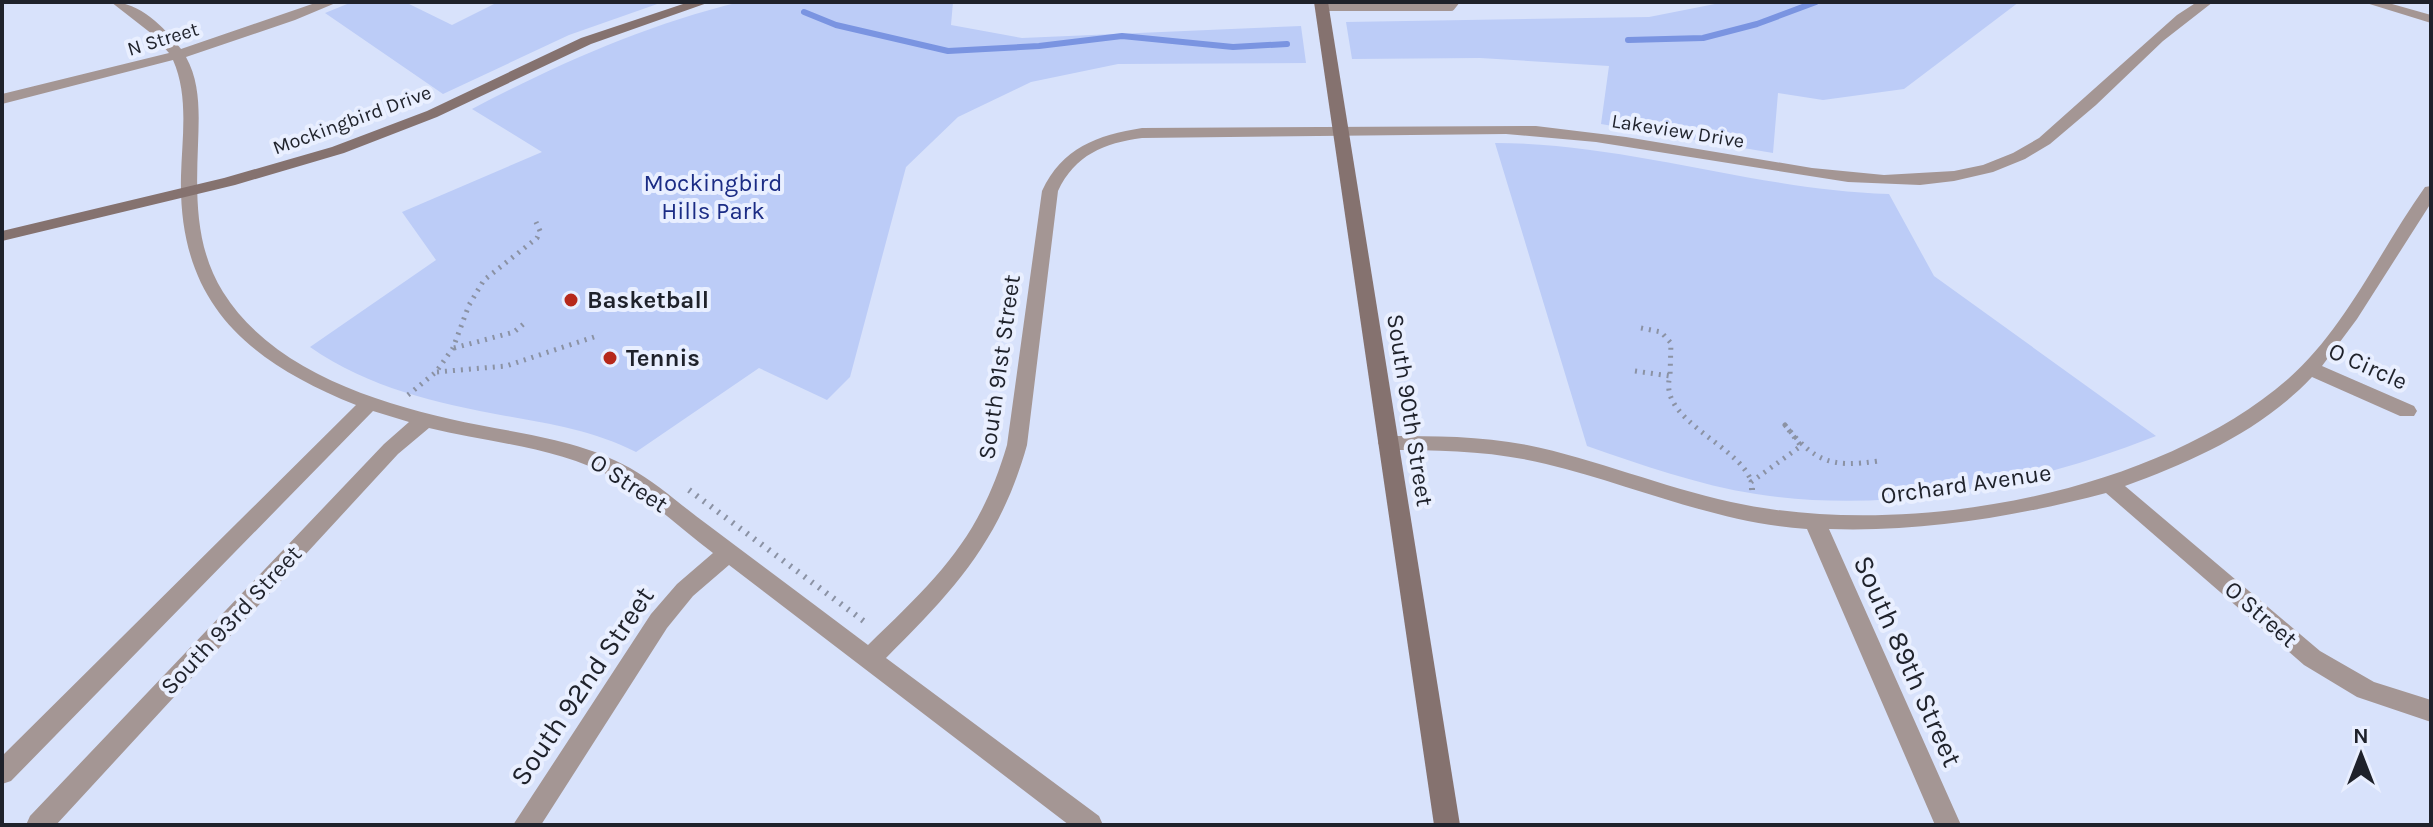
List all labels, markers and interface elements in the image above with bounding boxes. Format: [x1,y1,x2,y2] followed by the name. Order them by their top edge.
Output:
[125,17,202,61] street label: N Street
[270,81,434,159] street label: Mockingbird Drive
[1610,109,1746,153] street label: Lakeview Drive
[644,169,782,225] park label: Mockingbird Hills Park
[972,273,1026,461] street label: South 91st Street
[587,286,709,314] place label: Basketball
[562,291,580,309] marker: Basketball
[1381,312,1439,508] street label: South 90th Street
[2324,336,2412,396] street label: O Circle
[626,344,700,372] place label: Tennis
[601,349,619,367] marker: Tennis
[585,448,673,518] street label: O Street
[1879,458,2053,510] street label: Orchard Avenue
[155,540,307,700] street label: South 93rd Street
[1847,550,1969,772] street label: South 89th Street
[2219,575,2303,653] street label: O Street
[503,580,661,792] street label: South 92nd Street
[2321,715,2401,795] north arrow
[2353,723,2369,749] text: N

